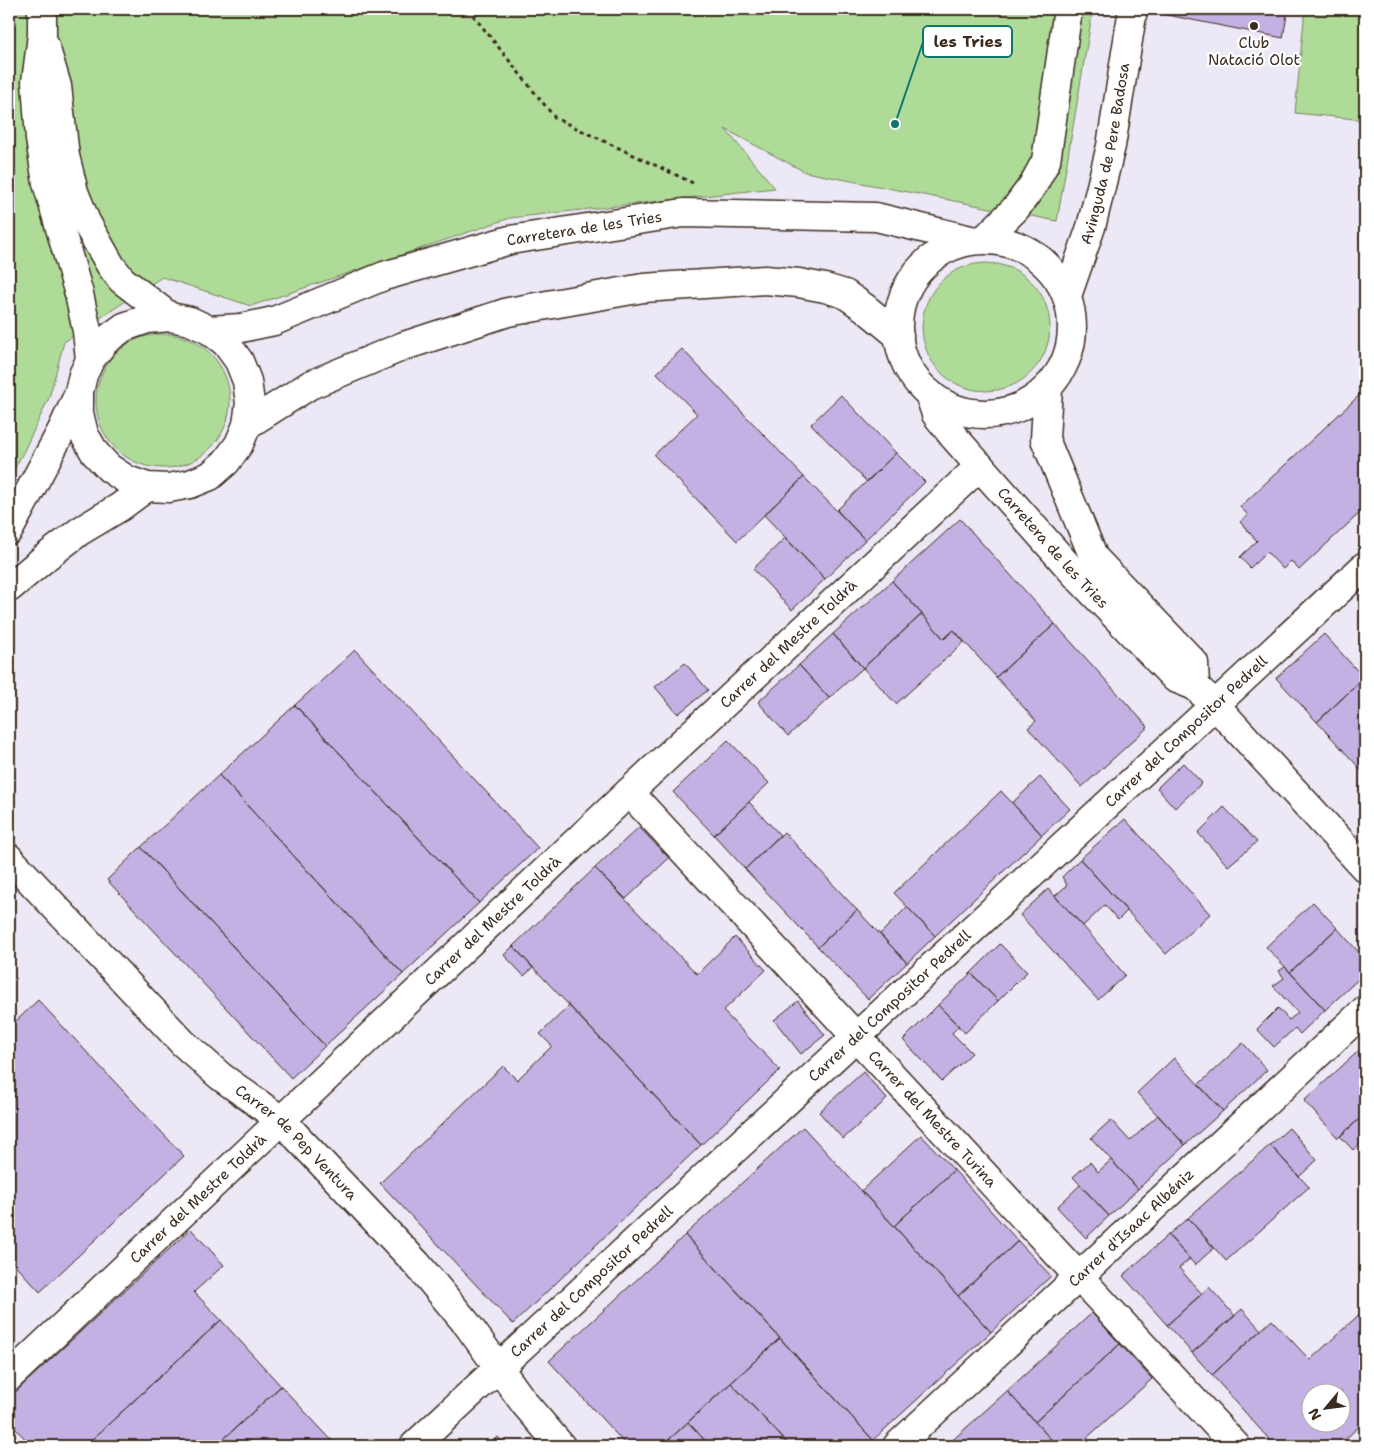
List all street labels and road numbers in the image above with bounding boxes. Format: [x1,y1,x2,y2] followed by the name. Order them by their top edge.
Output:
[1076,61,1134,247] street label: Avinguda de Pere Badosa
[505,206,663,250] street label: Carretera de les Tries
[993,483,1113,613] street label: Carretera de les Tries
[715,575,862,713] street label: Carrer del Mestre Toldrà
[1100,651,1272,812] street label: Carrer del Compositor Pedrell
[420,851,566,990] street label: Carrer del Mestre Toldrà
[804,925,976,1086] street label: Carrer del Compositor Pedrell
[864,1046,1001,1192] street label: Carrer del Mestre Turina
[231,1080,362,1205] street label: Carrer de Pep Ventura
[126,1129,271,1268] street label: Carrer del Mestre Toldrà
[1064,1164,1198,1291] street label: Carrer d'Isaac Albéniz
[506,1201,678,1362] street label: Carrer del Compositor Pedrell

